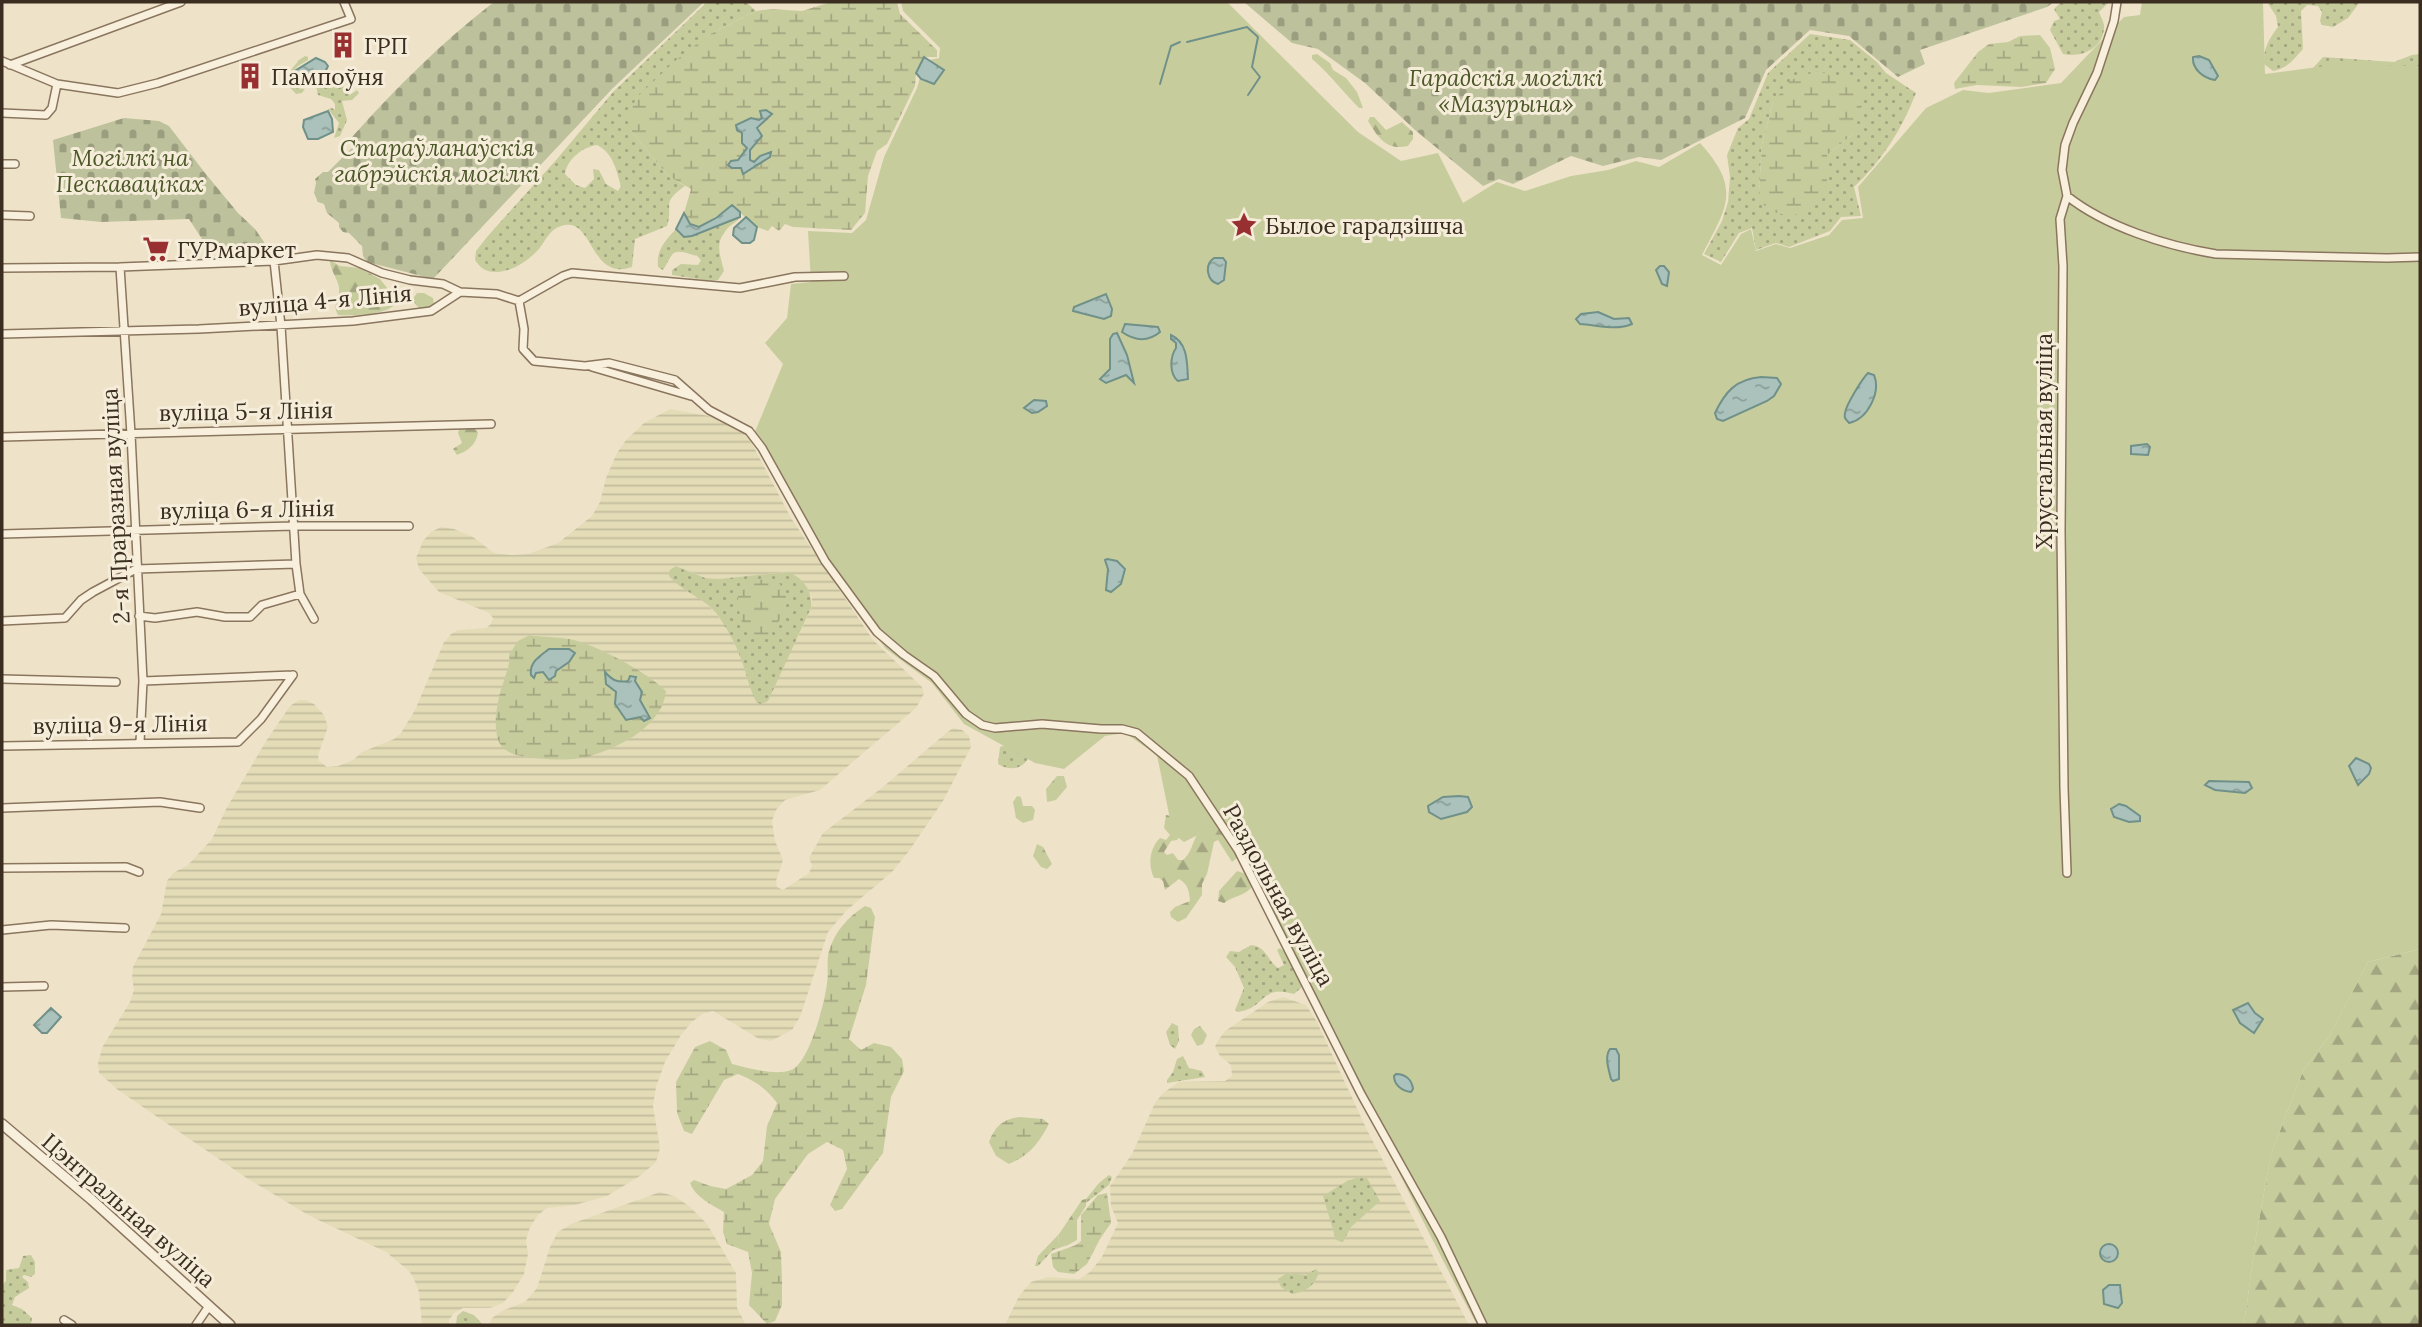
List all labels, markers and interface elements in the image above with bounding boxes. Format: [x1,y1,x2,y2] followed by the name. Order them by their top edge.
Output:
[328,30,358,60] building icon: ГРП
[364,31,408,60] place label: ГРП
[235,61,265,91] building icon: Пампоўня
[271,62,384,91] place label: Пампоўня
[1409,63,1604,118] park label: Гарадскія могілкі «Мазурына»
[334,133,540,188] park label: Стараўланаўскія габрэйскія могілкі
[56,143,204,198] park label: Могілкі на Пескаваціках
[1229,210,1259,240] place icon: Былое гарадзішча
[1265,211,1464,240] place label: Былое гарадзішча
[141,234,171,264] supermarket icon: ГУРмаркет
[177,235,296,264] place label: ГУРмаркет
[237,278,413,322] street label: вуліца 4-я Лінія
[2029,333,2058,549] street label: Хрустальная вуліца
[94,387,136,625] street label: 2-я Праразная вуліца
[159,395,333,427] street label: вуліца 5-я Лінія
[159,493,335,525] street label: вуліца 6-я Лінія
[32,708,208,740] street label: вуліца 9-я Лінія
[1217,799,1341,991] street label: Раздольная вуліца
[36,1127,222,1294] street label: Цэнтральная вуліца

